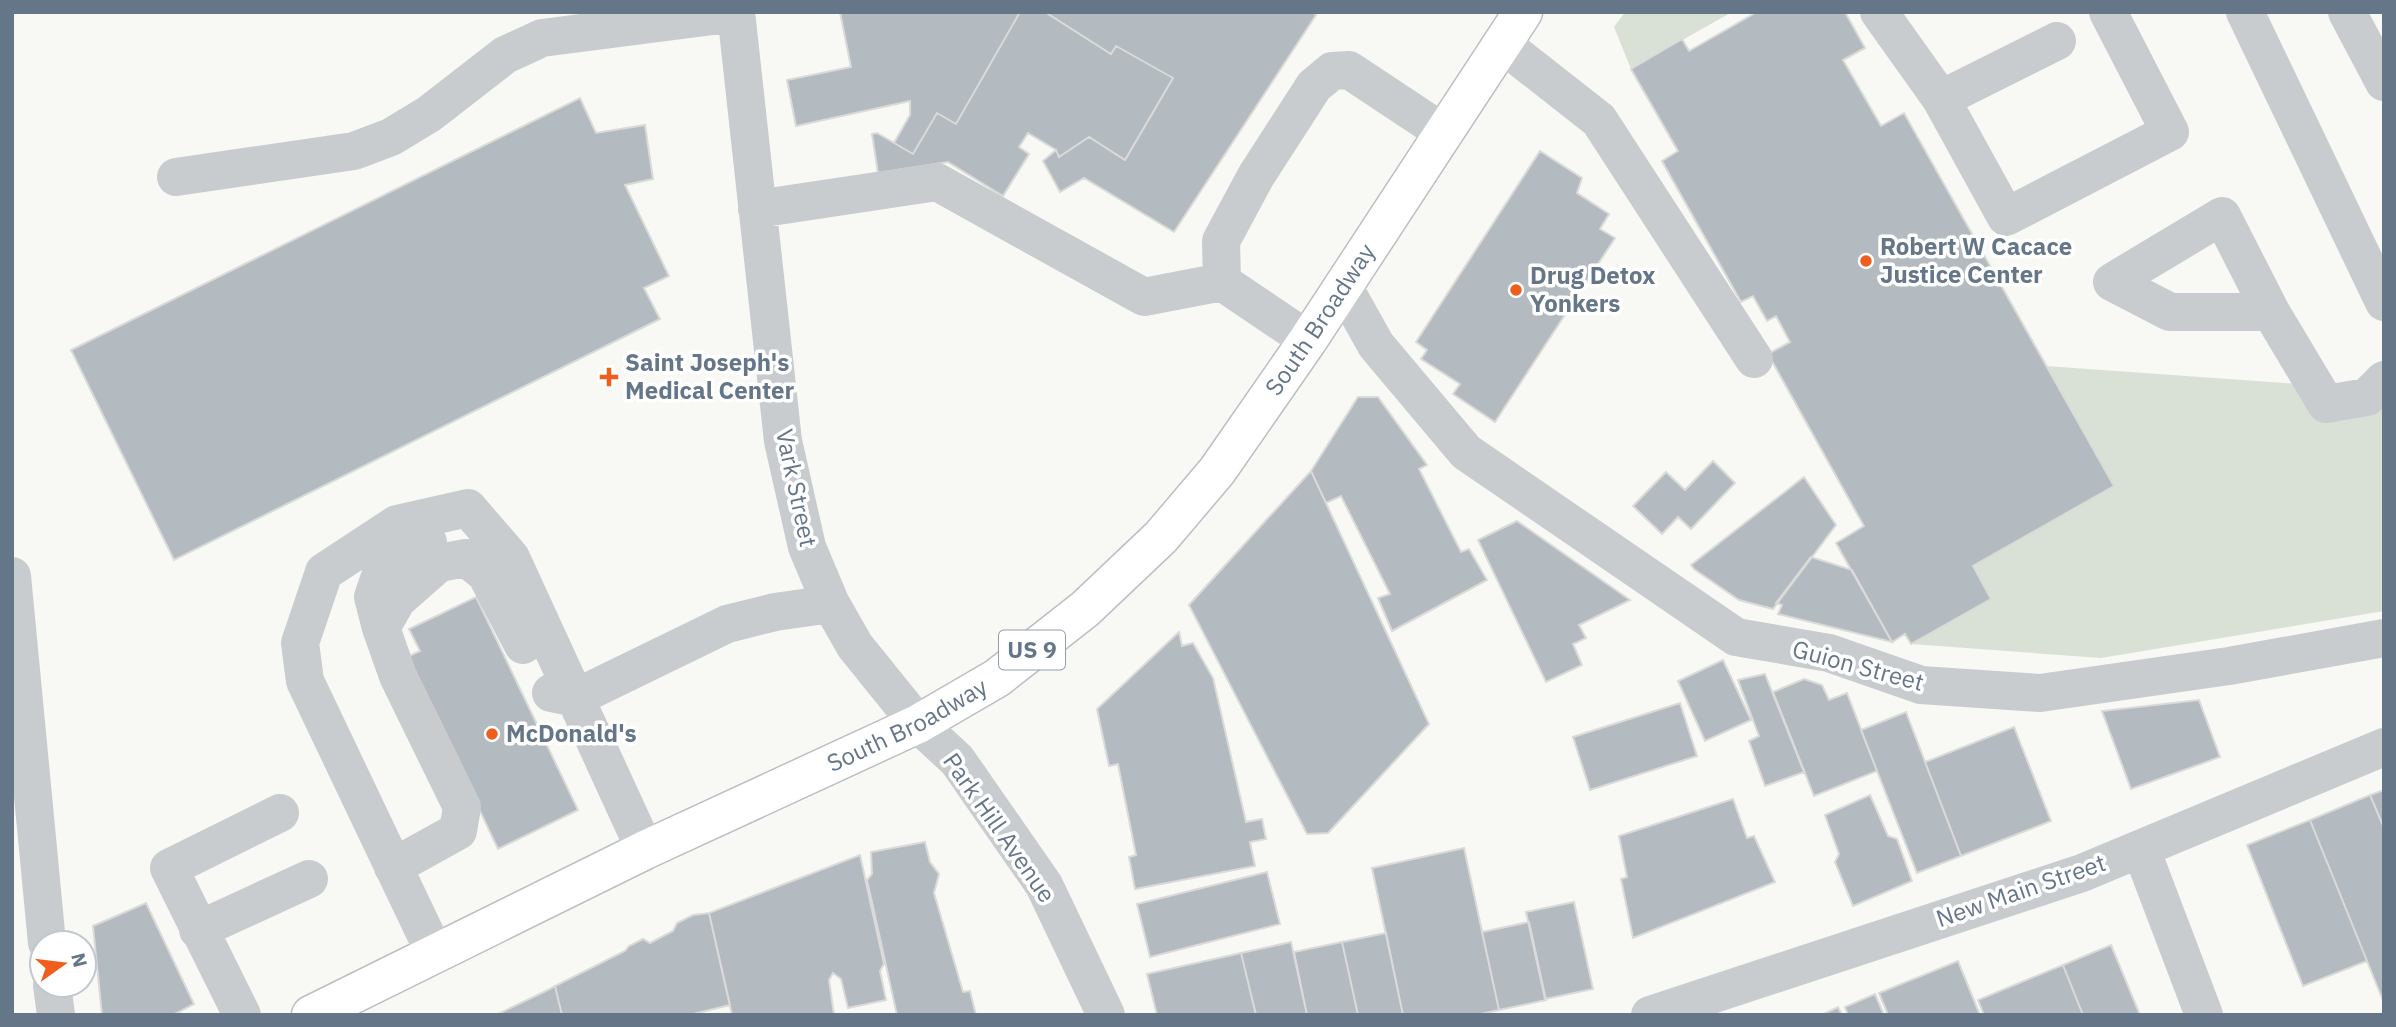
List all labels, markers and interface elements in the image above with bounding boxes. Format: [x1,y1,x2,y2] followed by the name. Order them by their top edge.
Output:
[1880,230,2072,290] place label: Robert W Cacace Justice Center
[1257,237,1382,401] street label: South Broadway
[1858,253,1874,269] marker: Robert W Cacace Justice Center
[1530,259,1656,319] place label: Drug Detox Yonkers
[1508,282,1524,298] marker: Drug Detox Yonkers
[625,346,795,406] place label: Saint Joseph's Medical Center
[599,367,619,387] marker: Saint Joseph's Medical Center
[769,426,825,550] street label: Vark Street
[999,630,1065,670] road number: US 9
[1789,632,1928,698] street label: Guion Street
[822,670,993,779] street label: South Broadway
[506,717,637,749] place label: McDonald's
[484,726,500,742] marker: McDonald's
[936,746,1063,909] street label: Park Hill Avenue
[1932,846,2110,934] street label: New Main Street
[28,929,98,999] north arrow
[66,950,93,969] text: N

